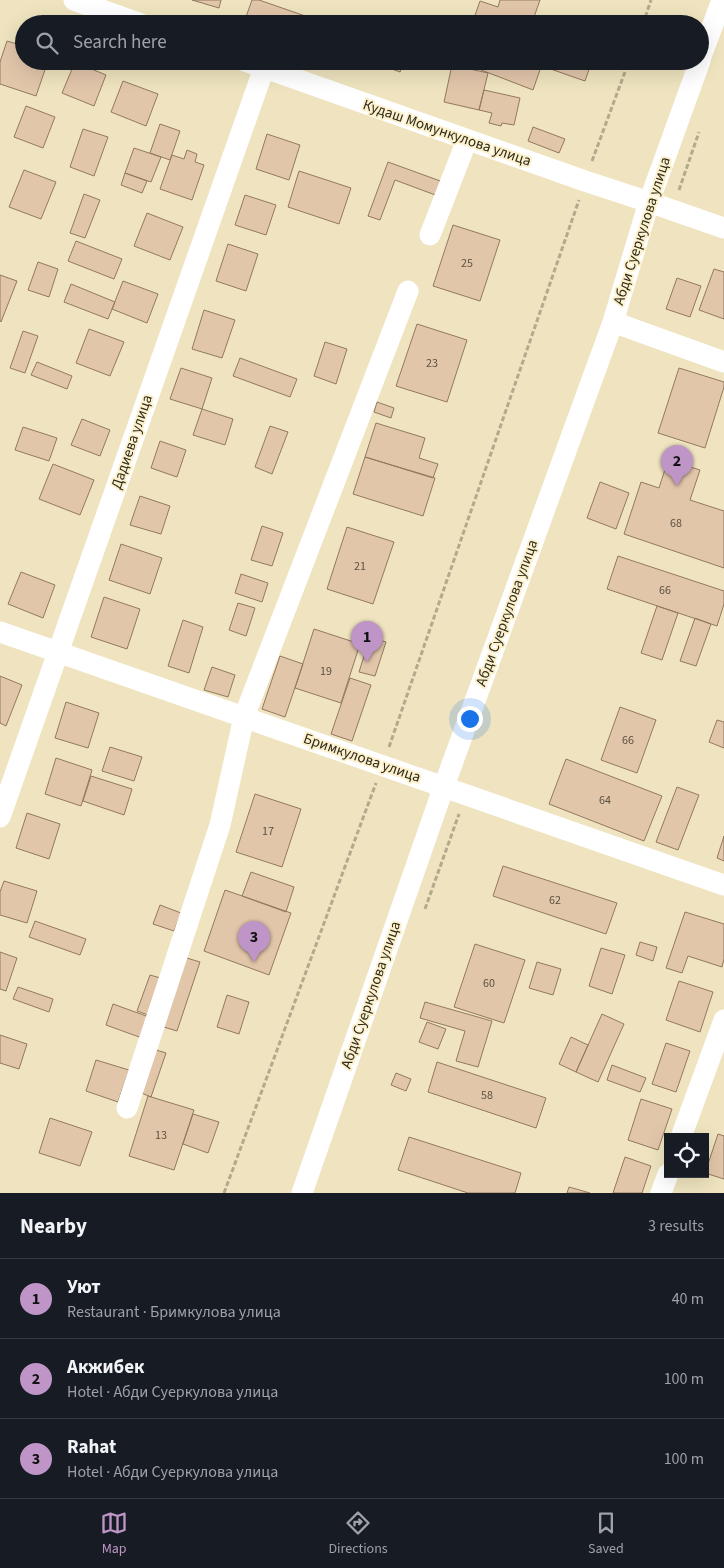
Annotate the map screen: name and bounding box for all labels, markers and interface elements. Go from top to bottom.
search box [15,15,709,70]
icon: search [33,29,61,57]
text: Search here [73,29,167,56]
street label: Кудаш Момункулова улица [360,94,534,172]
street label: Абди Суеркулова улица [608,154,676,308]
house number: 25 [461,255,473,272]
house number: 23 [426,355,438,372]
street label: Дадиева улица [106,392,158,492]
pin: 2 [661,445,693,486]
house number: 68 [670,515,682,532]
street label: Абди Суеркулова улица [471,537,543,689]
house number: 21 [354,558,366,575]
house number: 66 [659,582,671,599]
pin: 1 [351,621,383,662]
house number: 19 [320,663,332,680]
your location [457,706,483,732]
street label: Бримкулова улица [301,728,423,788]
house number: 66 [622,732,634,749]
house number: 64 [599,792,611,809]
house number: 17 [262,823,274,840]
house number: 62 [549,892,561,909]
street label: Абди Суеркулова улица [336,919,406,1071]
pin: 3 [238,921,270,962]
house number: 60 [483,975,495,992]
house number: 58 [481,1087,493,1104]
house number: 13 [155,1127,167,1144]
map controls [664,1133,709,1178]
button: locate [664,1133,709,1178]
text: Nearby [20,1211,87,1241]
text: 3 results [648,1215,704,1237]
text: Уют [67,1274,101,1301]
text: 1 [32,1288,40,1310]
text: 40 m [672,1288,704,1310]
text: Restaurant · Бримкулова улица [67,1301,281,1323]
text: Акжибек [67,1354,144,1381]
text: 2 [32,1368,40,1390]
text: 100 m [664,1368,704,1390]
text: Hotel · Абди Суеркулова улица [67,1381,278,1403]
text: Rahat [67,1434,116,1461]
text: 3 [32,1448,40,1470]
text: 100 m [664,1448,704,1470]
text: Hotel · Абди Суеркулова улица [67,1461,278,1483]
tab: Map [100,1509,128,1559]
tab: Directions [328,1509,388,1559]
tab: Saved [588,1509,624,1559]

